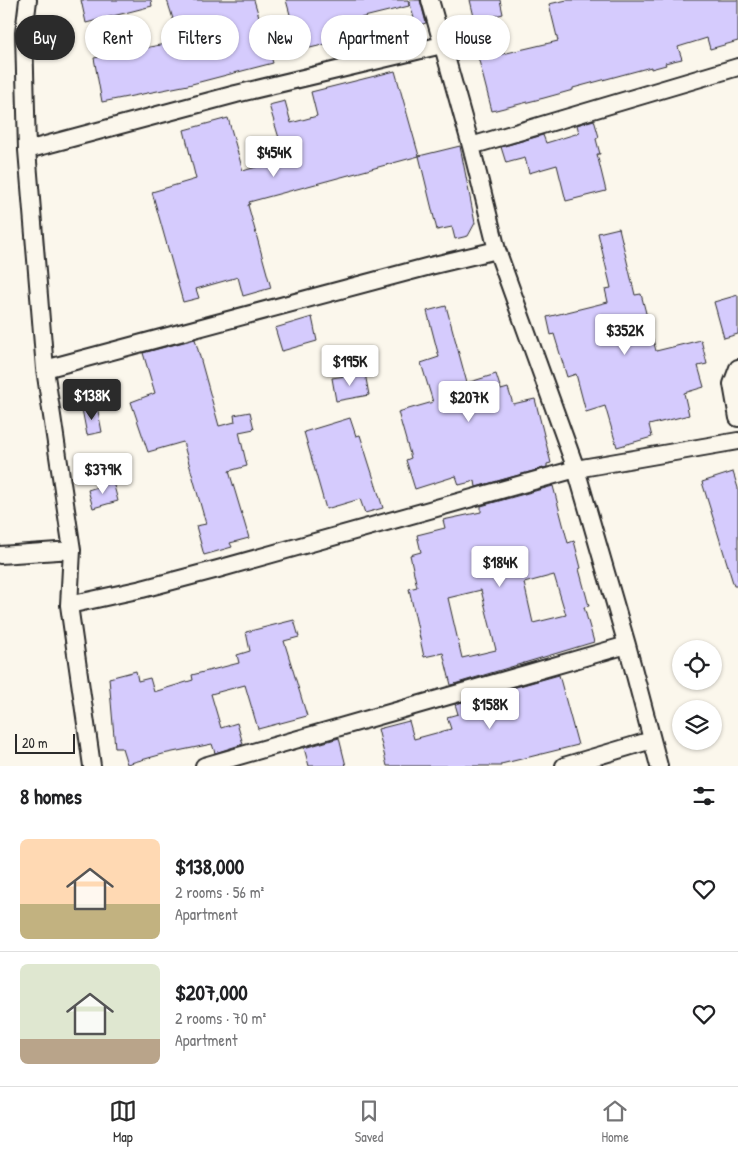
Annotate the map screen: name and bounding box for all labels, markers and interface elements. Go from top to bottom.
chip: Buy [15,15,75,60]
chip: Rent [85,15,151,60]
chip: Filters [161,15,239,60]
chip: New [249,15,311,60]
chip: Apartment [321,15,427,60]
chip: House [437,15,510,60]
pin: $454K [239,136,309,178]
text: $454K [256,141,292,163]
pin: $352K [590,314,660,356]
text: $352K [606,319,644,341]
pin: $195K [315,344,385,387]
text: $195K [333,350,367,372]
pin: $138K [57,378,127,421]
pin: $207K [434,380,504,423]
text: $138K [74,384,110,406]
text: $207K [449,386,489,408]
pin: $379K [68,452,138,495]
text: $379K [84,458,122,480]
pin: $184K [465,546,535,588]
text: $184K [482,551,518,573]
map controls [672,640,722,750]
button: locate [672,640,722,690]
pin: $158K [455,688,525,730]
text: $158K [472,693,508,715]
button: layers [672,700,722,750]
scale bar [15,731,75,754]
text: 20 m [22,733,48,752]
text: 8 homes [20,782,82,811]
icon: filters [690,782,718,810]
text: $138,000 [175,852,244,881]
icon: home [60,859,120,919]
icon: heart [690,875,718,903]
text: 2 rooms · 56 m² [175,881,264,903]
text: Apartment [175,903,238,925]
text: $207,000 [175,978,248,1007]
icon: home [60,984,120,1044]
icon: heart [690,1000,718,1028]
text: 2 rooms · 70 m² [175,1007,266,1029]
text: Apartment [175,1029,238,1051]
tab: Map [109,1097,137,1146]
tab: Saved [355,1097,383,1146]
tab: Home [601,1097,629,1146]

